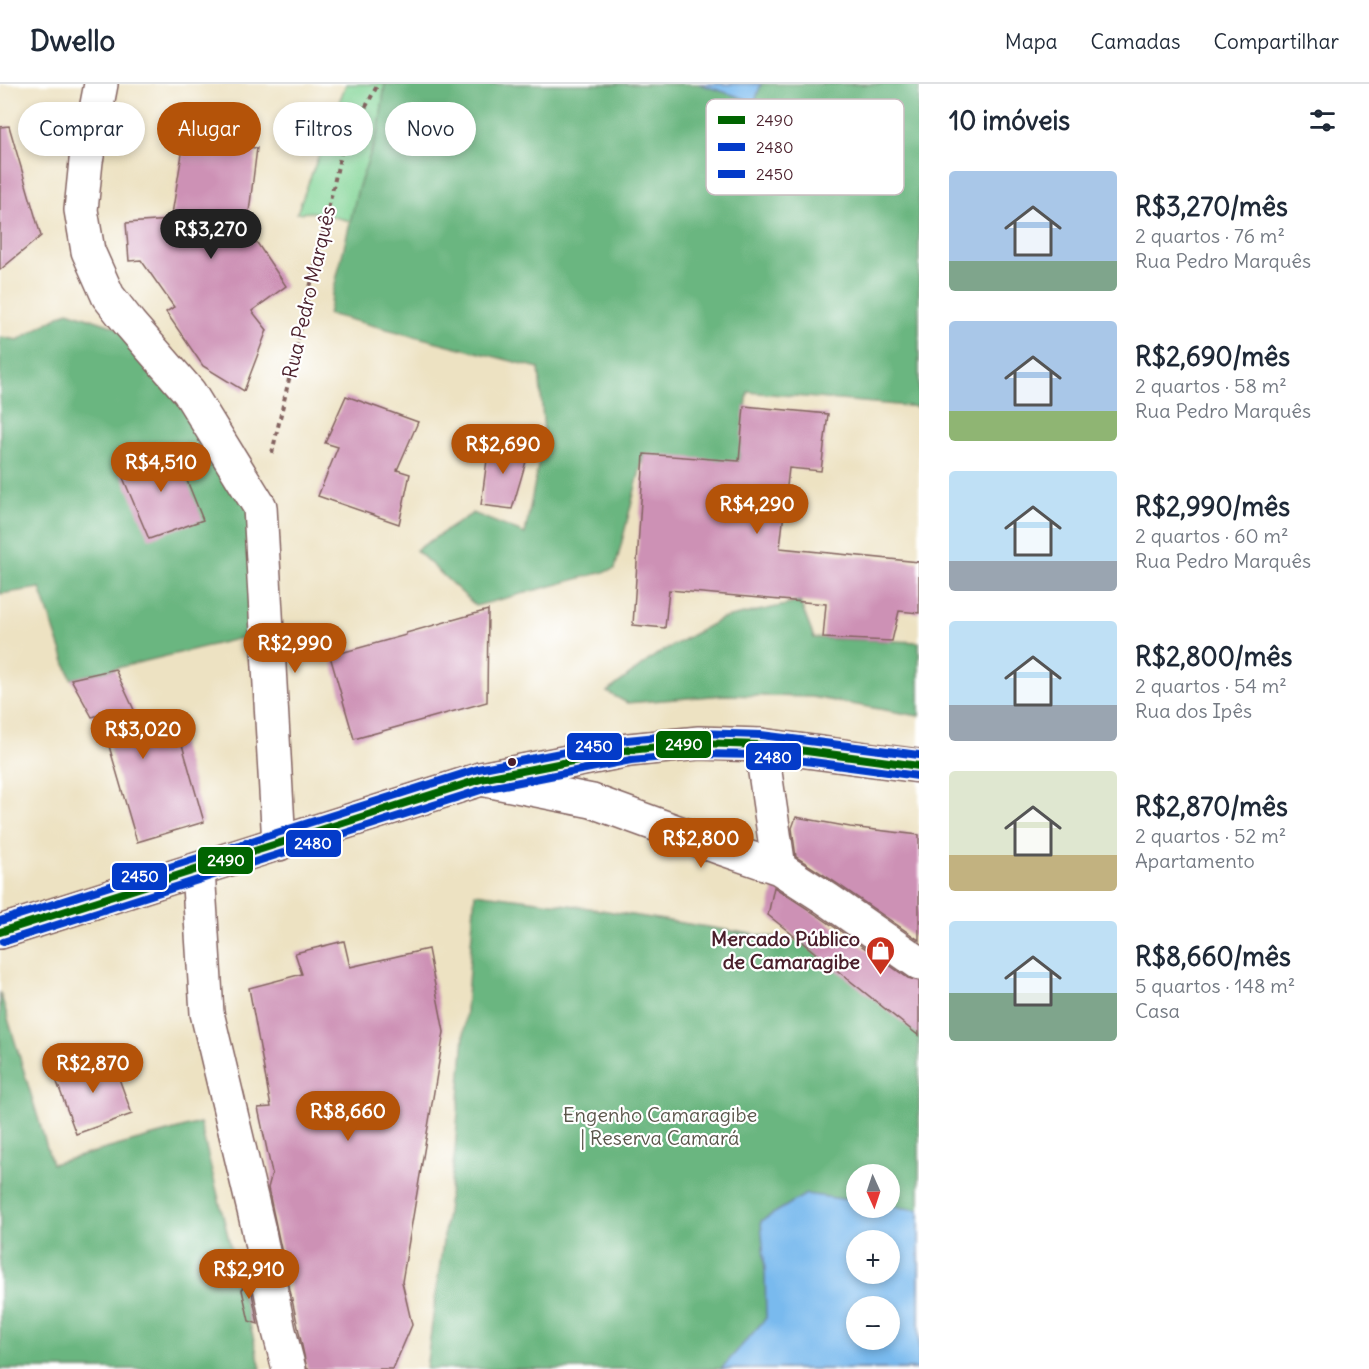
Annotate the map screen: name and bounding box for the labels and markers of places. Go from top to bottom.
pin: R$3,270 [156,209,266,260]
pin: R$2,690 [448,424,558,475]
pin: R$4,510 [106,442,216,493]
pin: R$4,290 [702,484,812,535]
pin: R$2,990 [240,623,350,674]
pin: R$3,020 [88,709,198,760]
unlabelled marker [506,756,518,768]
pin: R$2,800 [646,818,756,869]
place label: Mercado Público de Camaragibe [711,926,860,974]
shop icon: Mercado Público de Camaragibe [865,934,897,976]
pin: R$2,870 [38,1043,148,1094]
pin: R$8,660 [293,1091,403,1142]
pin: R$2,910 [194,1249,304,1300]

